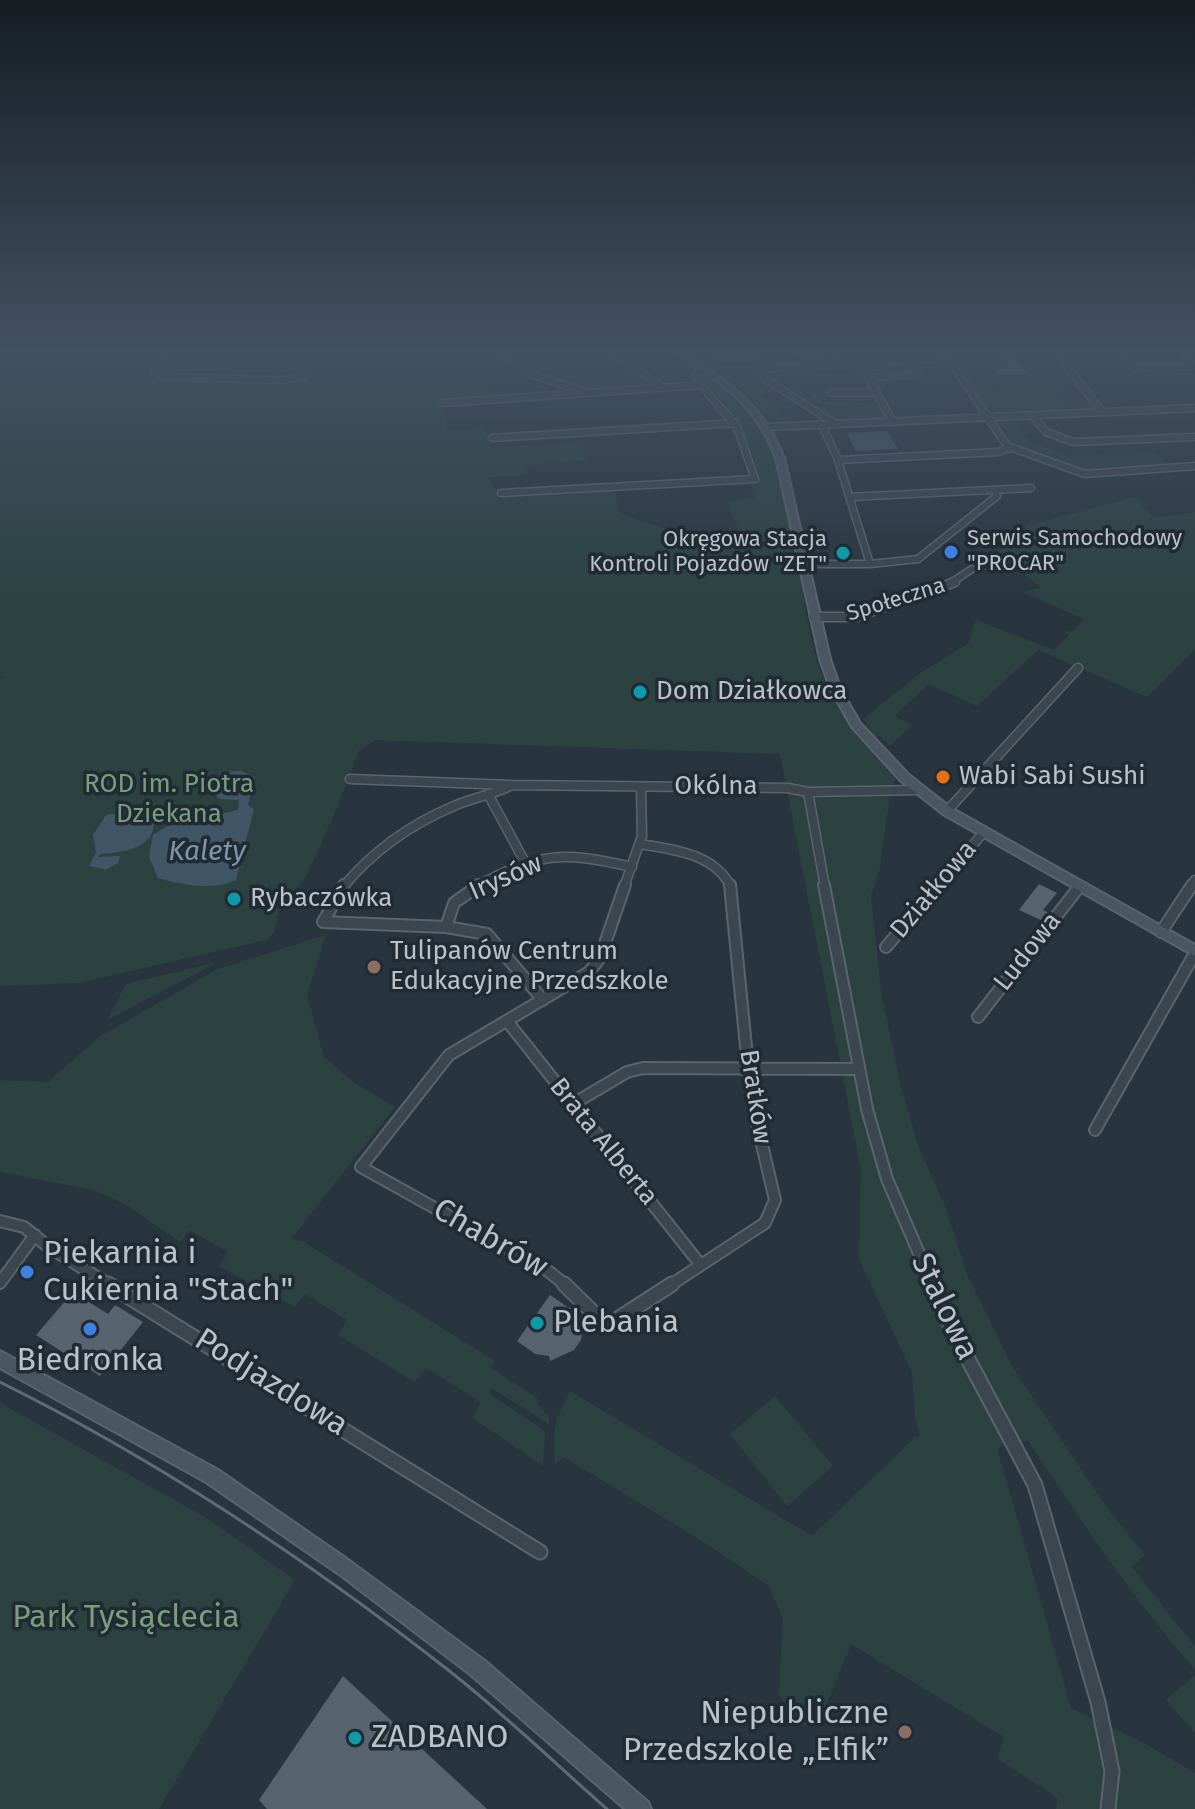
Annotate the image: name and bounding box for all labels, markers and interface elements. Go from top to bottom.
place label: Serwis Samochodowy "PROCAR" [967,526,1182,578]
place label: Okręgowa Stacja Kontroli Pojazdów "ZET" [589,527,827,578]
marker: Serwis Samochodowy "PROCAR" [942,543,960,561]
marker: Okręgowa Stacja Kontroli Pojazdów "ZET" [834,544,852,562]
street label: Społeczna [844,573,948,627]
place label: Dom Działkowca [656,676,847,708]
marker: Dom Działkowca [631,683,649,701]
place label: Wabi Sabi Sushi [959,761,1145,793]
marker: Wabi Sabi Sushi [934,768,952,786]
park label: ROD im. Piotra Dziekana [84,769,254,830]
street label: Okólna [674,771,758,803]
water label: Kalety [168,835,246,869]
street label: Działkowa [884,835,984,945]
street label: Irysów [465,848,547,908]
place label: Rybaczówka [250,883,392,915]
marker: Rybaczówka [225,890,243,908]
street label: Ludowa [988,907,1068,997]
place label: Tulipanów Centrum Edukacyjne Przedszkole [390,936,669,998]
marker: Tulipanów Centrum Edukacyjne Przedszkole [365,958,383,976]
street label: Bratków [732,1047,778,1147]
street label: Brata Alberta [542,1072,664,1212]
street label: Chabrów [426,1191,554,1287]
place label: Piekarnia i Cukiernia "Stach" [43,1235,293,1310]
street label: Stalowa [902,1247,986,1367]
marker: Piekarnia i Cukiernia "Stach" [18,1263,36,1281]
place label: Plebania [553,1304,679,1342]
marker: Plebania [528,1314,546,1332]
marker: Biedronka [81,1320,99,1338]
street label: Podjazdowa [187,1321,355,1445]
place label: Biedronka [16,1342,164,1380]
park label: Park Tysiąclecia [12,1599,240,1637]
place label: Niepubliczne Przedszkole „Elfik” [623,1695,889,1770]
place label: ZADBANO [371,1719,508,1757]
marker: Niepubliczne Przedszkole „Elfik” [896,1723,914,1741]
marker: ZADBANO [346,1729,364,1747]

